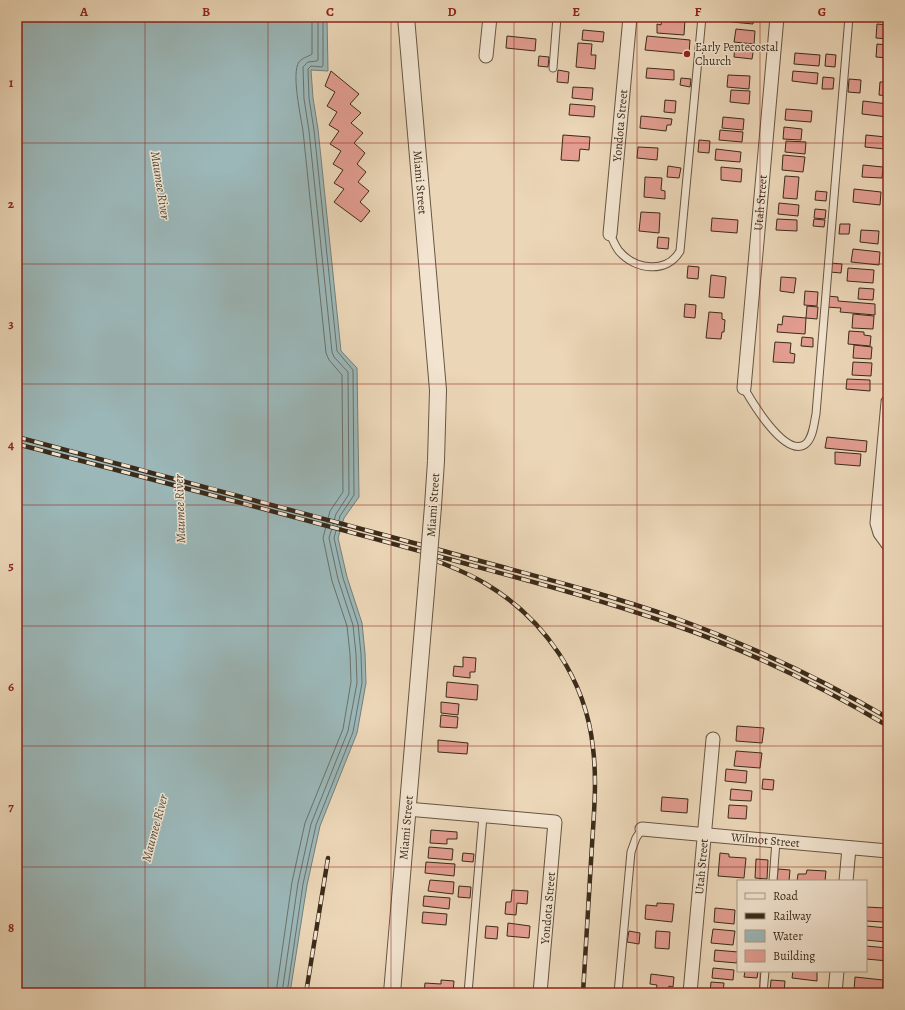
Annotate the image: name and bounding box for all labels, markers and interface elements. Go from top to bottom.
text: A [79,3,89,20]
text: B [202,3,210,20]
text: C [326,3,334,20]
text: D [447,3,457,20]
text: E [572,3,580,20]
text: F [695,3,702,20]
text: G [818,3,826,20]
place label: Early Pentecostal Church [695,39,778,69]
marker: Early Pentecostal Church [682,49,692,59]
text: 1 [9,74,14,91]
street label: Yondota Street [609,89,631,163]
water label: Maumee River [147,150,174,221]
street label: Miami Street [409,150,431,215]
street label: Utah Street [750,174,771,231]
text: 2 [8,195,15,212]
text: 3 [8,315,14,332]
text: 4 [8,436,14,453]
street label: Miami Street [423,472,443,538]
water label: Maumee River [170,474,189,544]
text: 5 [8,557,14,574]
text: 6 [8,678,14,695]
water label: Maumee River [137,792,172,864]
street label: Miami Street [395,795,417,860]
text: 7 [8,798,14,815]
street label: Wilmot Street [729,829,801,851]
street label: Utah Street [691,838,712,895]
street label: Yondota Street [537,871,559,946]
legend [737,880,867,972]
text: Road [773,888,799,904]
text: Railway [773,908,812,924]
text: 8 [8,919,14,936]
text: Water [772,928,803,944]
text: Building [773,948,815,964]

